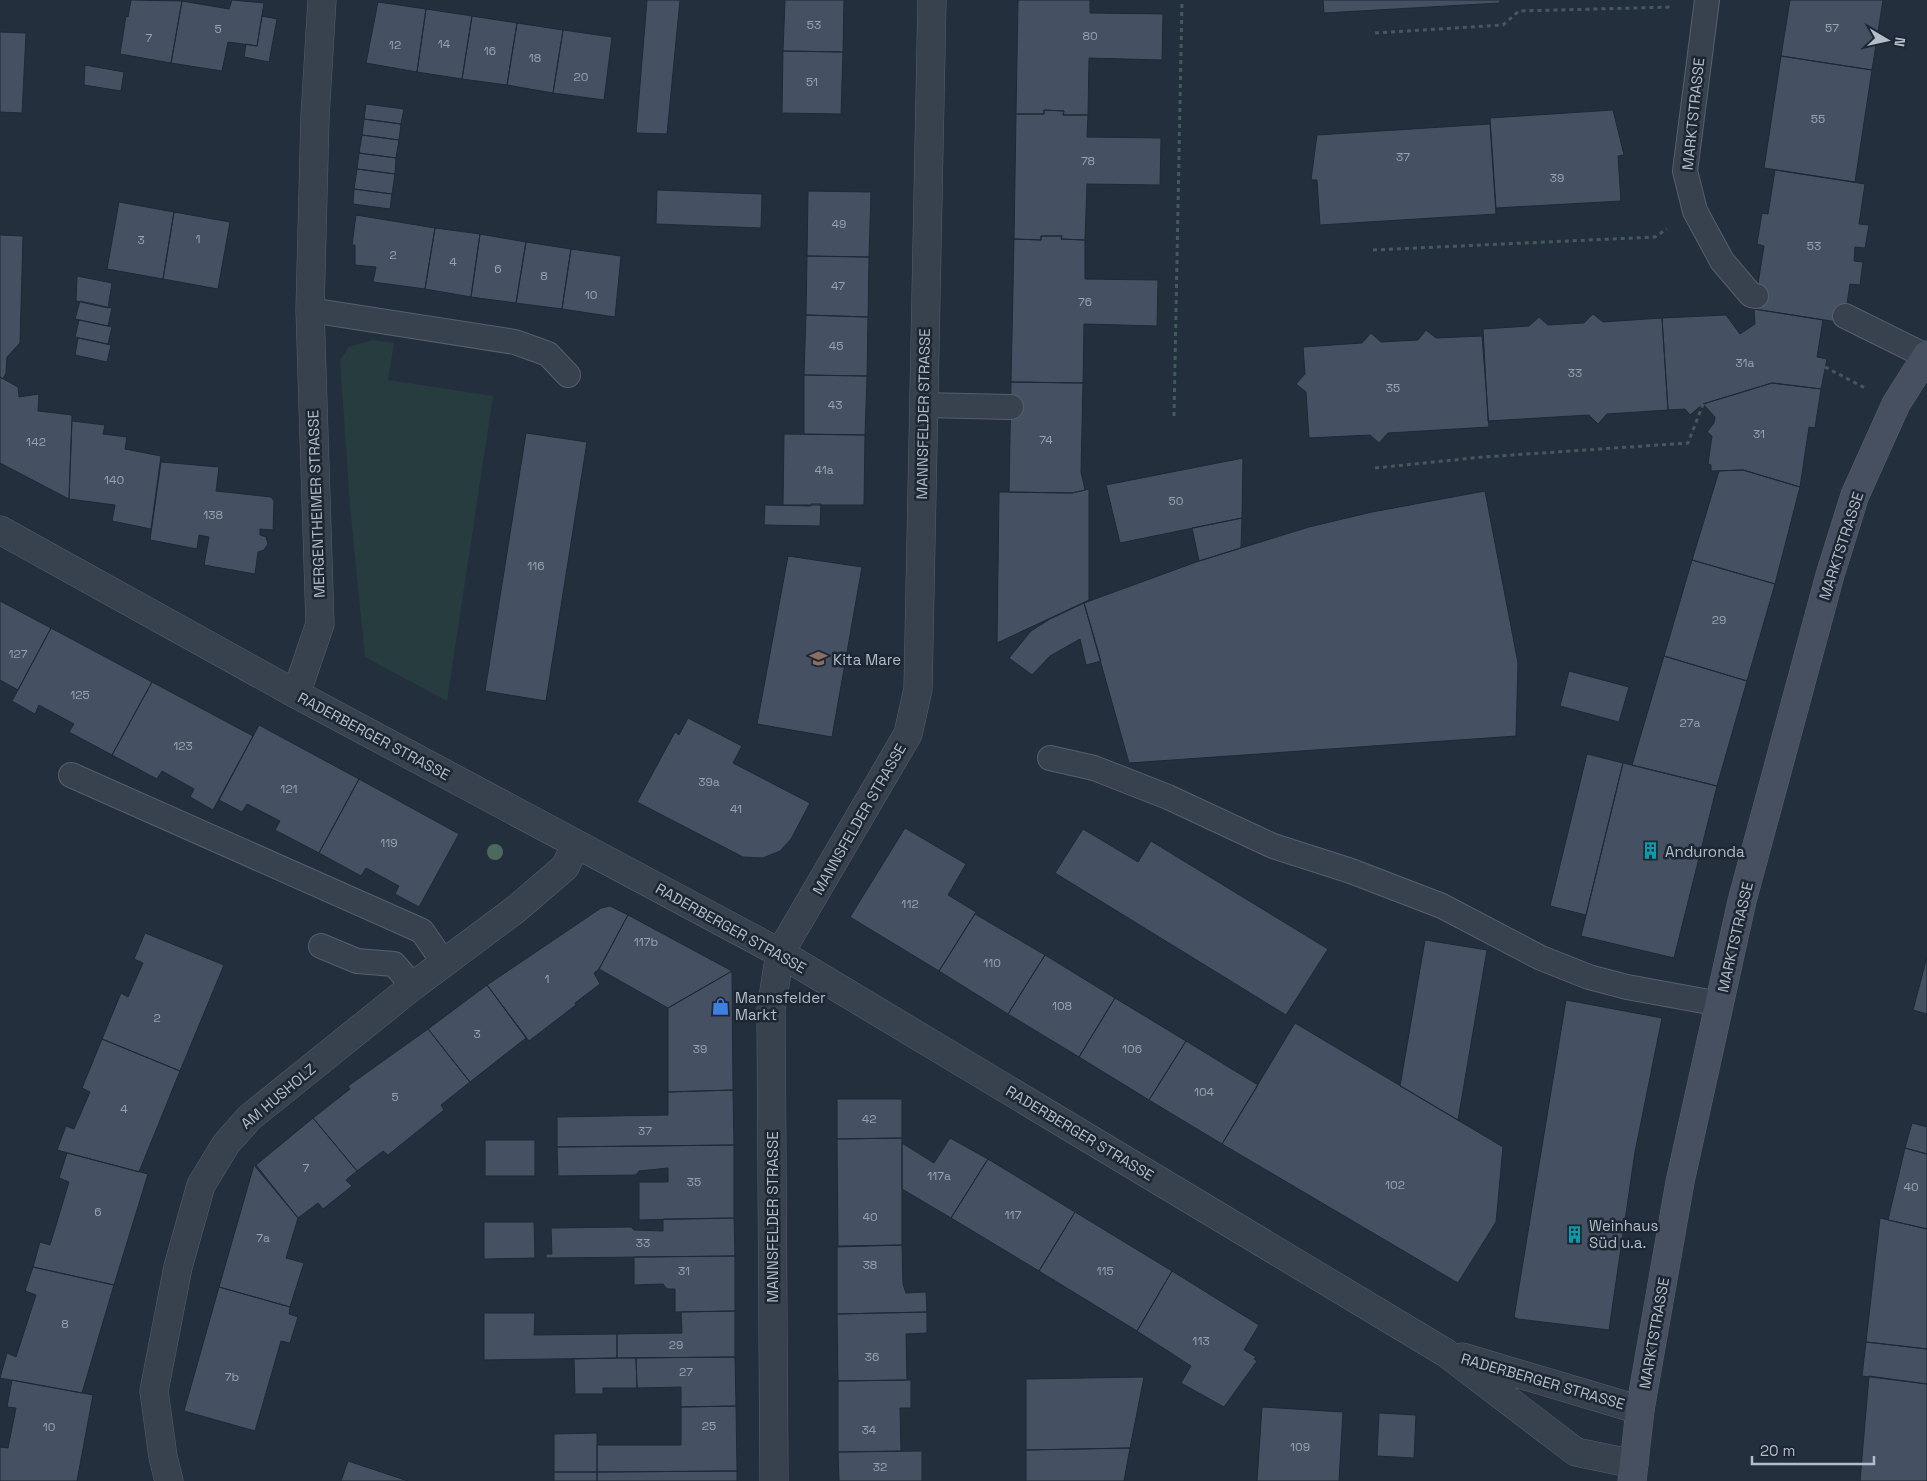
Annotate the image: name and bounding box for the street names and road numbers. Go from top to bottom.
street label: MARKTSTRASSE [1678,57,1708,171]
street label: MANNSFELDER STRASSE [912,328,934,500]
street label: MERGENTHEIMER STRASSE [303,410,329,598]
street label: MARKTSTRASSE [1815,489,1867,603]
street label: RADERBERGER STRASSE [295,688,453,784]
street label: MANNSFELDER STRASSE [808,740,910,898]
street label: RADERBERGER STRASSE [652,879,810,977]
street label: MARKTSTRASSE [1713,880,1757,994]
street label: AM HUSHOLZ [237,1059,319,1133]
street label: RADERBERGER STRASSE [1002,1081,1158,1185]
street label: MANNSFELDER STRASSE [763,1131,782,1303]
street label: MARKTSTRASSE [1635,1276,1673,1390]
street label: RADERBERGER STRASSE [1459,1349,1627,1413]

